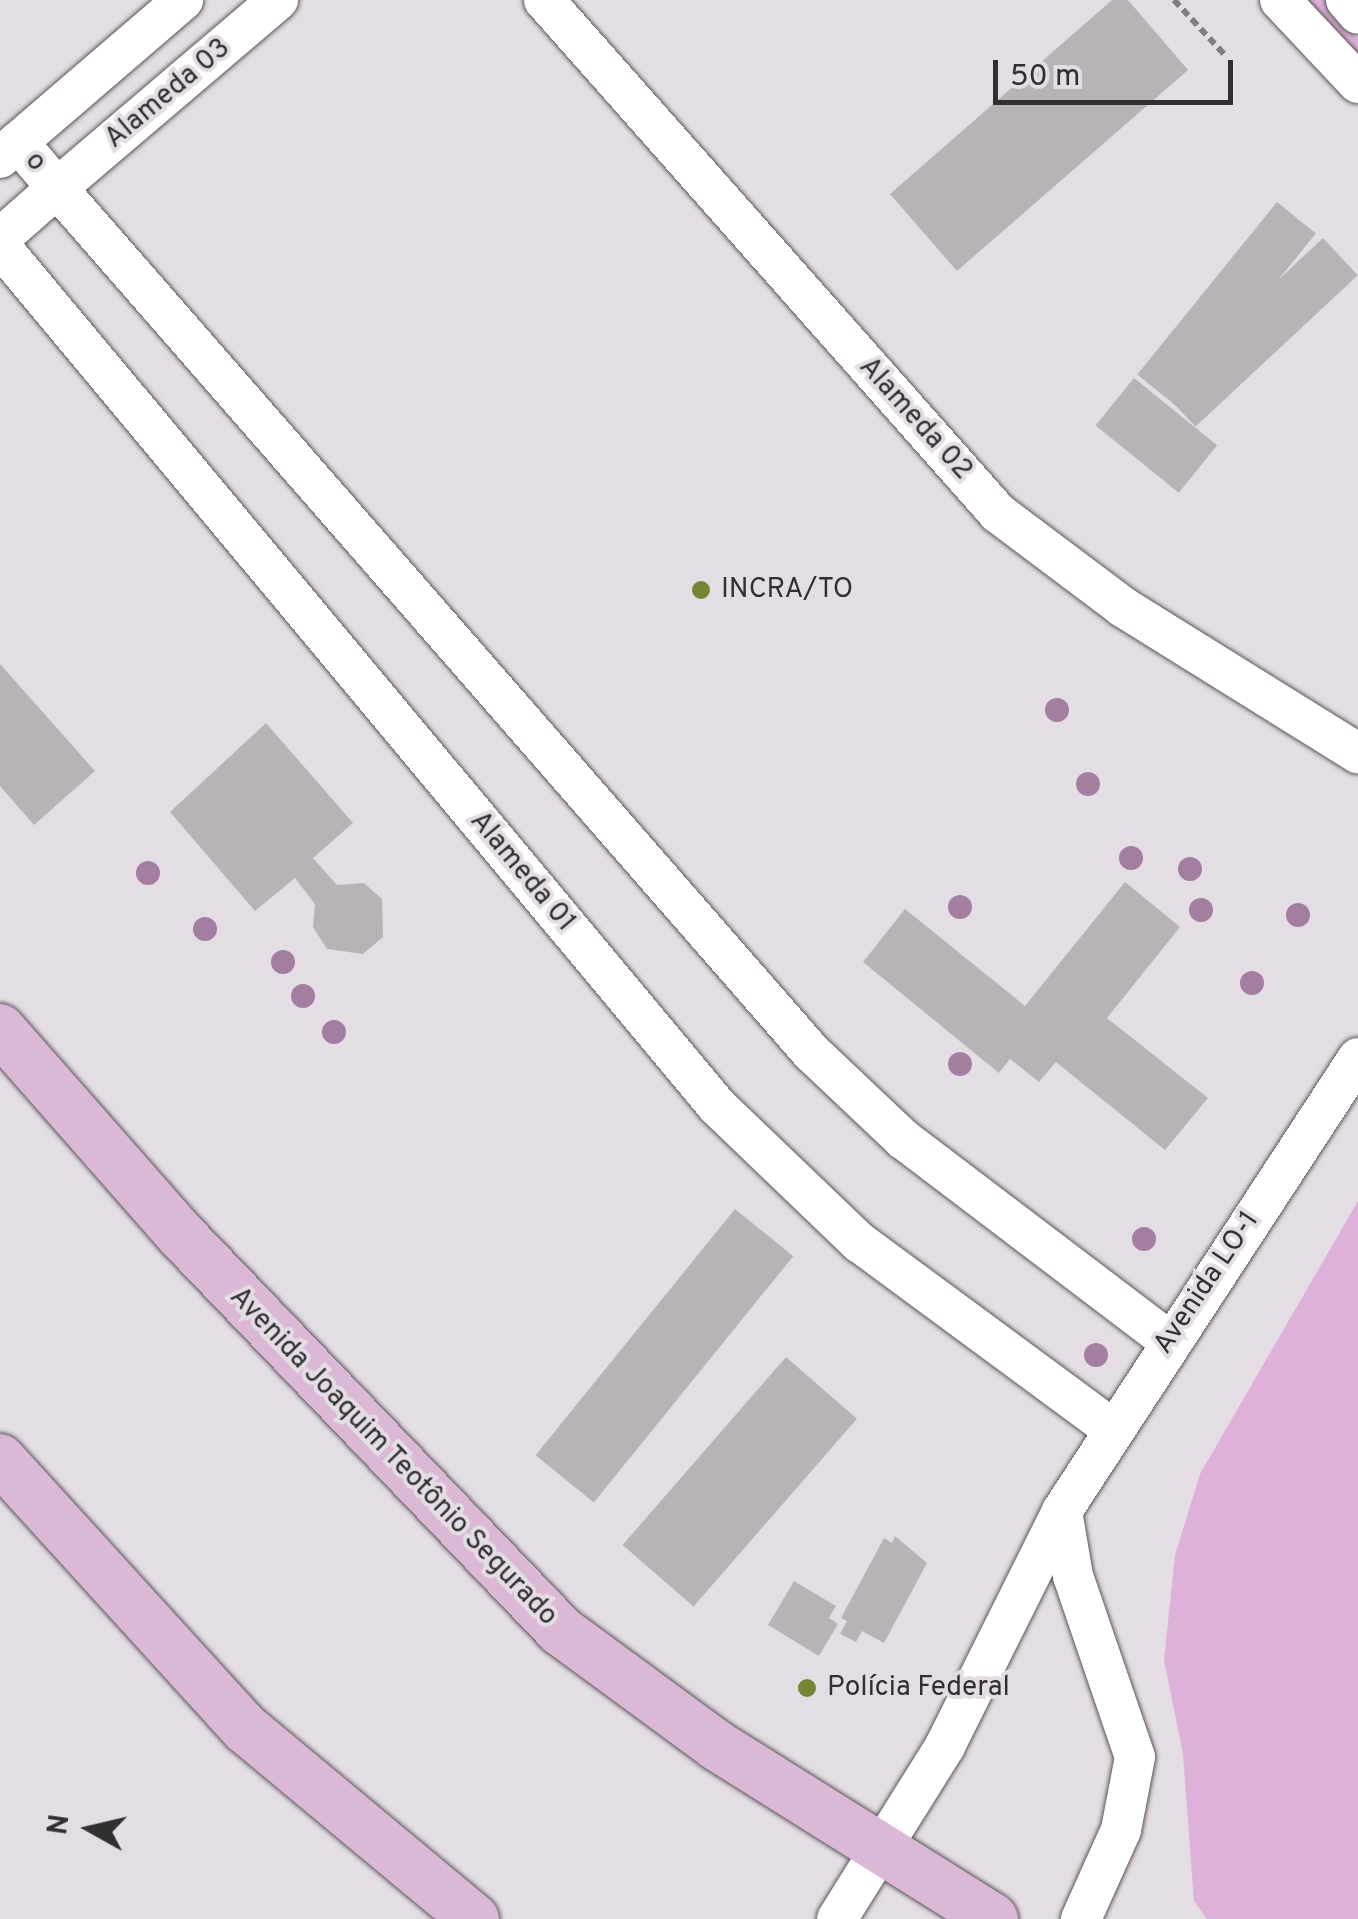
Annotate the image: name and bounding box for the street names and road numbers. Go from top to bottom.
street label: Alameda 03 [99,32,237,156]
street label: o [17,145,53,179]
street label: Alameda 02 [851,351,979,487]
street label: Alameda 01 [462,805,582,939]
street label: Avenida LO-1 [1147,1205,1267,1361]
street label: Avenida Joaquim Teotônio Segurado [222,1280,564,1634]

